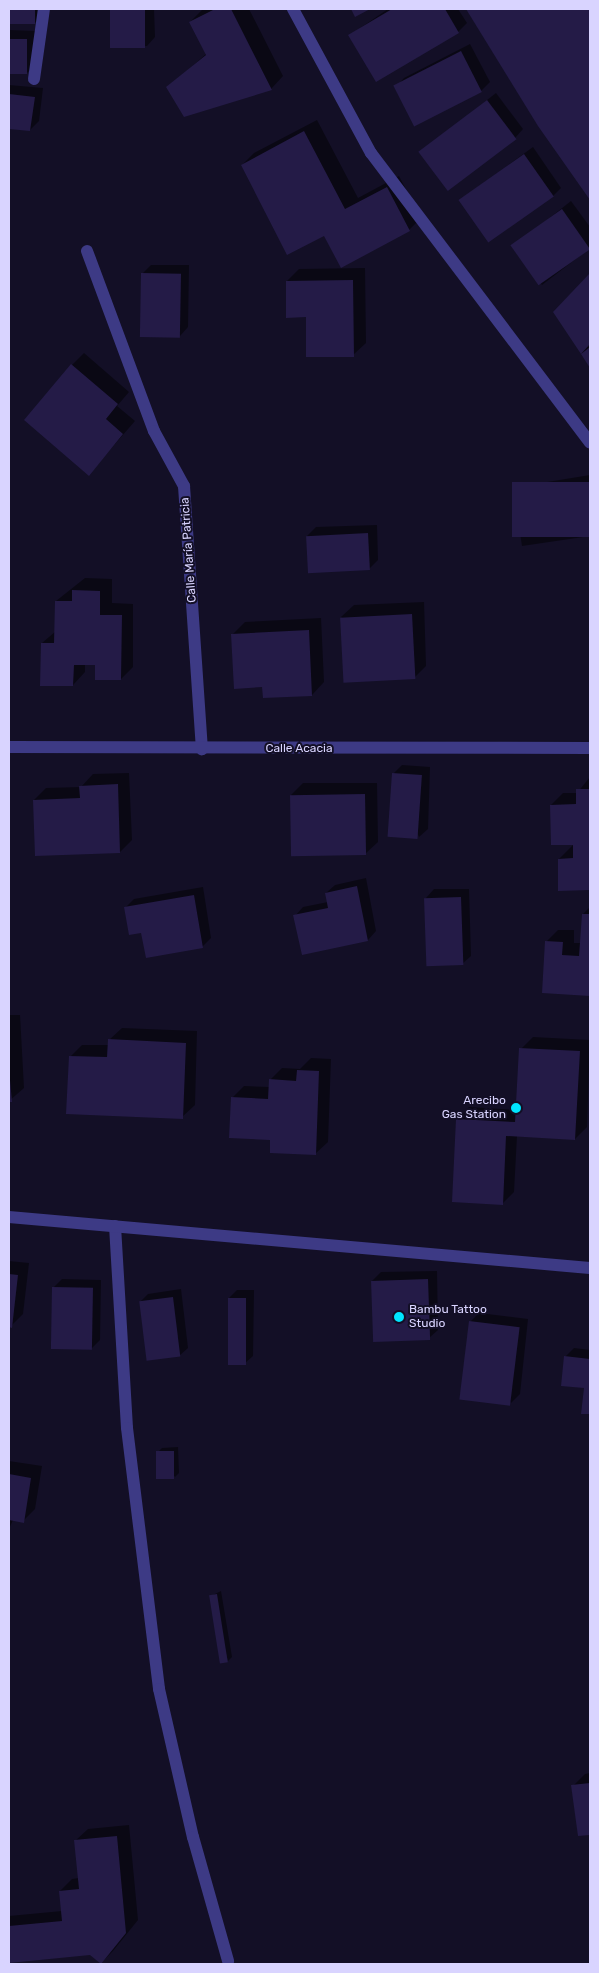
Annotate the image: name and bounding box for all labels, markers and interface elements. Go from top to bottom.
street label: Calle María Patricia [178,497,200,603]
street label: Calle Acacia [265,742,333,756]
place label: Arecibo Gas Station [442,1094,506,1122]
marker: Arecibo Gas Station [510,1102,522,1114]
place label: Bambu Tattoo Studio [409,1303,487,1331]
marker: Bambu Tattoo Studio [393,1311,405,1323]

